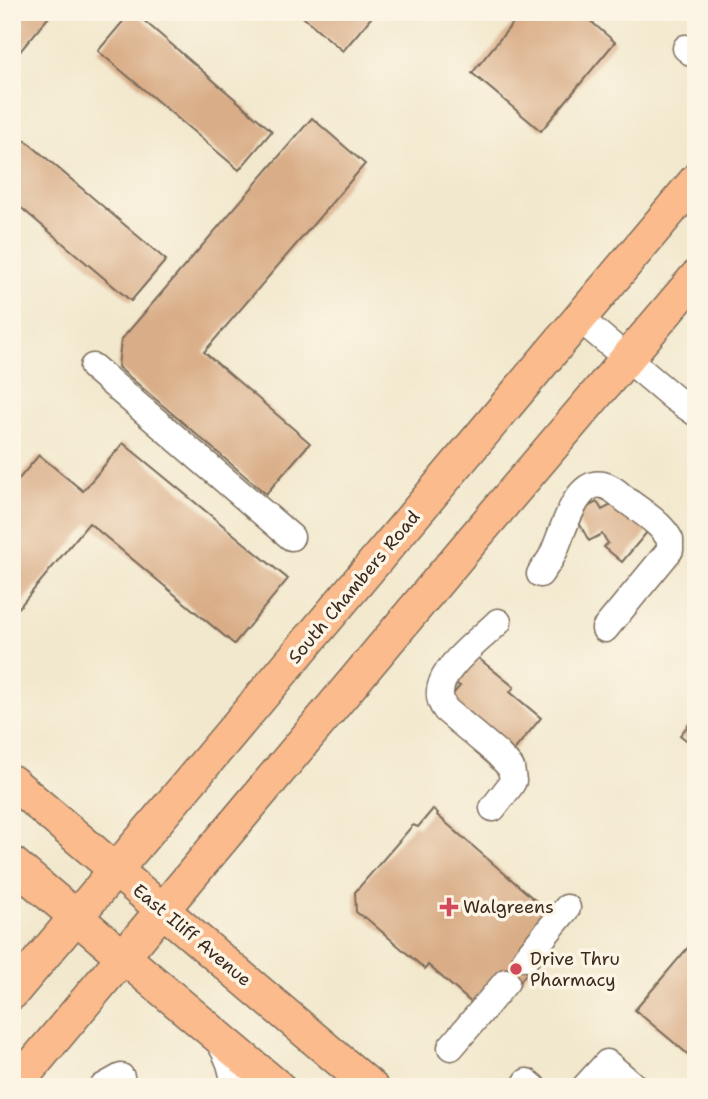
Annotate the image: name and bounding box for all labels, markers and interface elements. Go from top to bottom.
street label: South Chambers Road [283,505,425,669]
street label: East Iliff Avenue [128,878,256,992]
place label: Walgreens [463,895,554,919]
marker: Walgreens [441,899,457,915]
place label: Drive Thru Pharmacy [530,947,620,992]
marker: Drive Thru Pharmacy [508,961,524,977]

